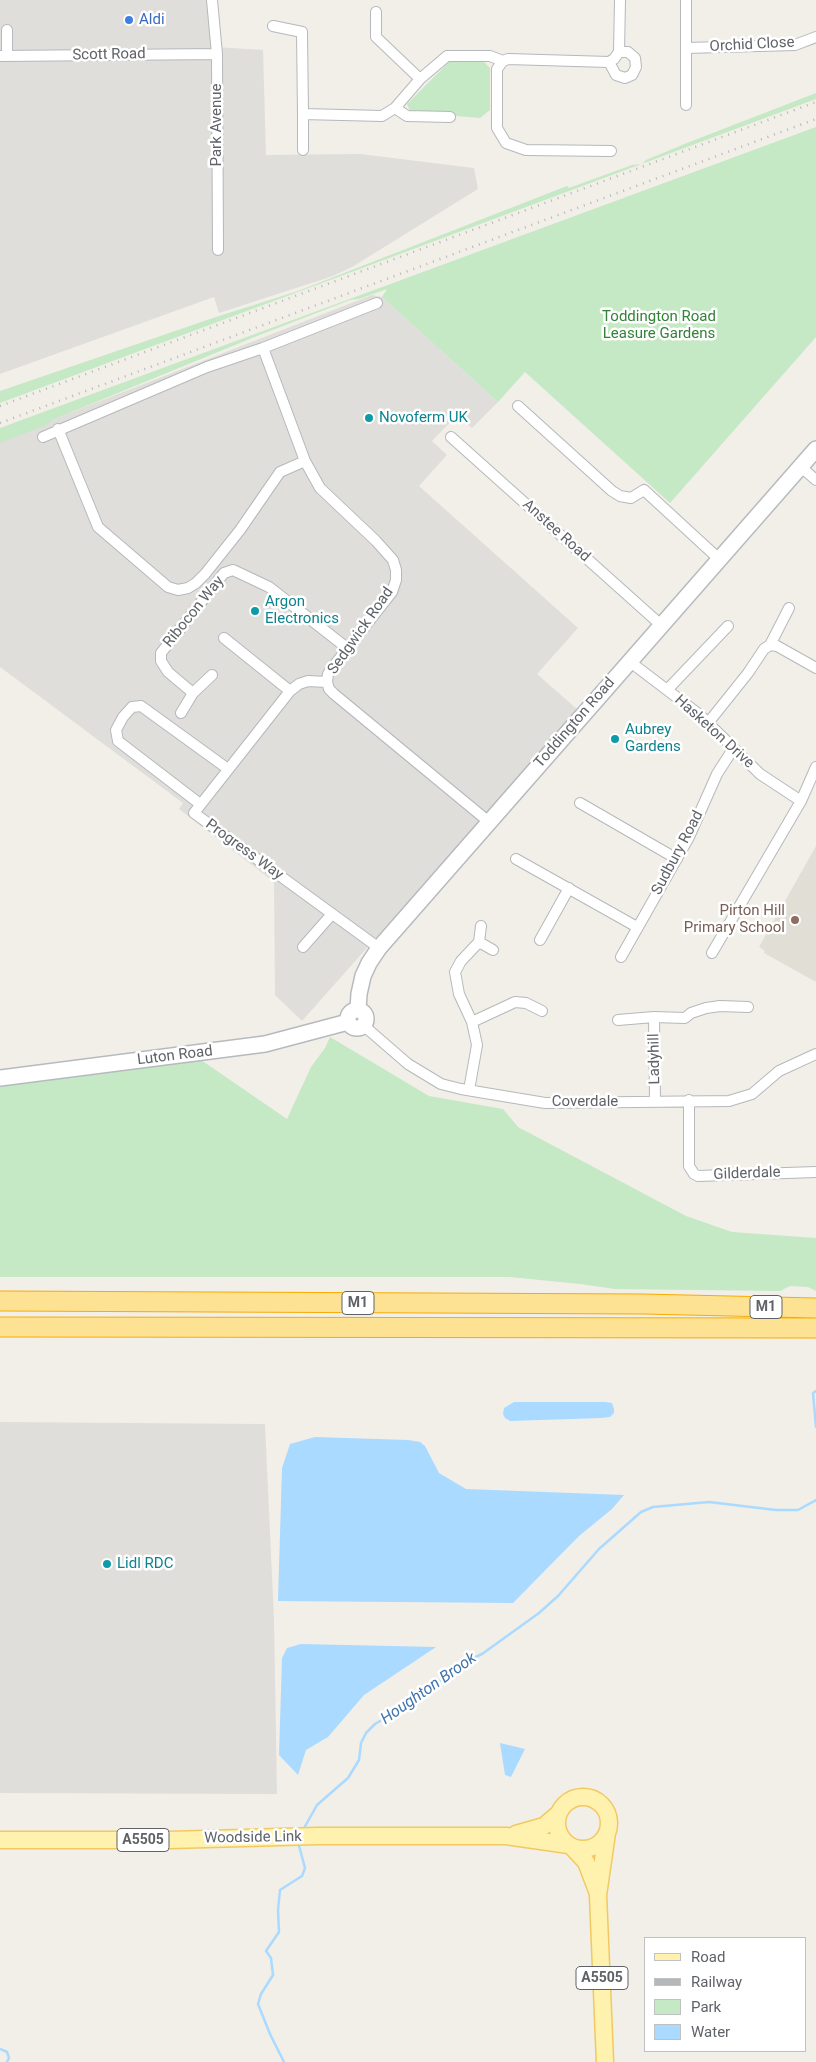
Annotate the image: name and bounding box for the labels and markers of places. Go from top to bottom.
place label: Aldi [139,11,165,29]
marker: Aldi [123,14,135,26]
place label: Novoferm UK [379,409,468,427]
marker: Novoferm UK [363,412,375,424]
place label: Argon Electronics [265,593,339,628]
marker: Argon Electronics [249,605,261,617]
place label: Aubrey Gardens [625,721,681,756]
marker: Aubrey Gardens [609,733,621,745]
place label: Pirton Hill Primary School [684,902,785,937]
marker: Pirton Hill Primary School [789,914,801,926]
place label: Lidl RDC [117,1555,173,1573]
marker: Lidl RDC [101,1558,113,1570]

